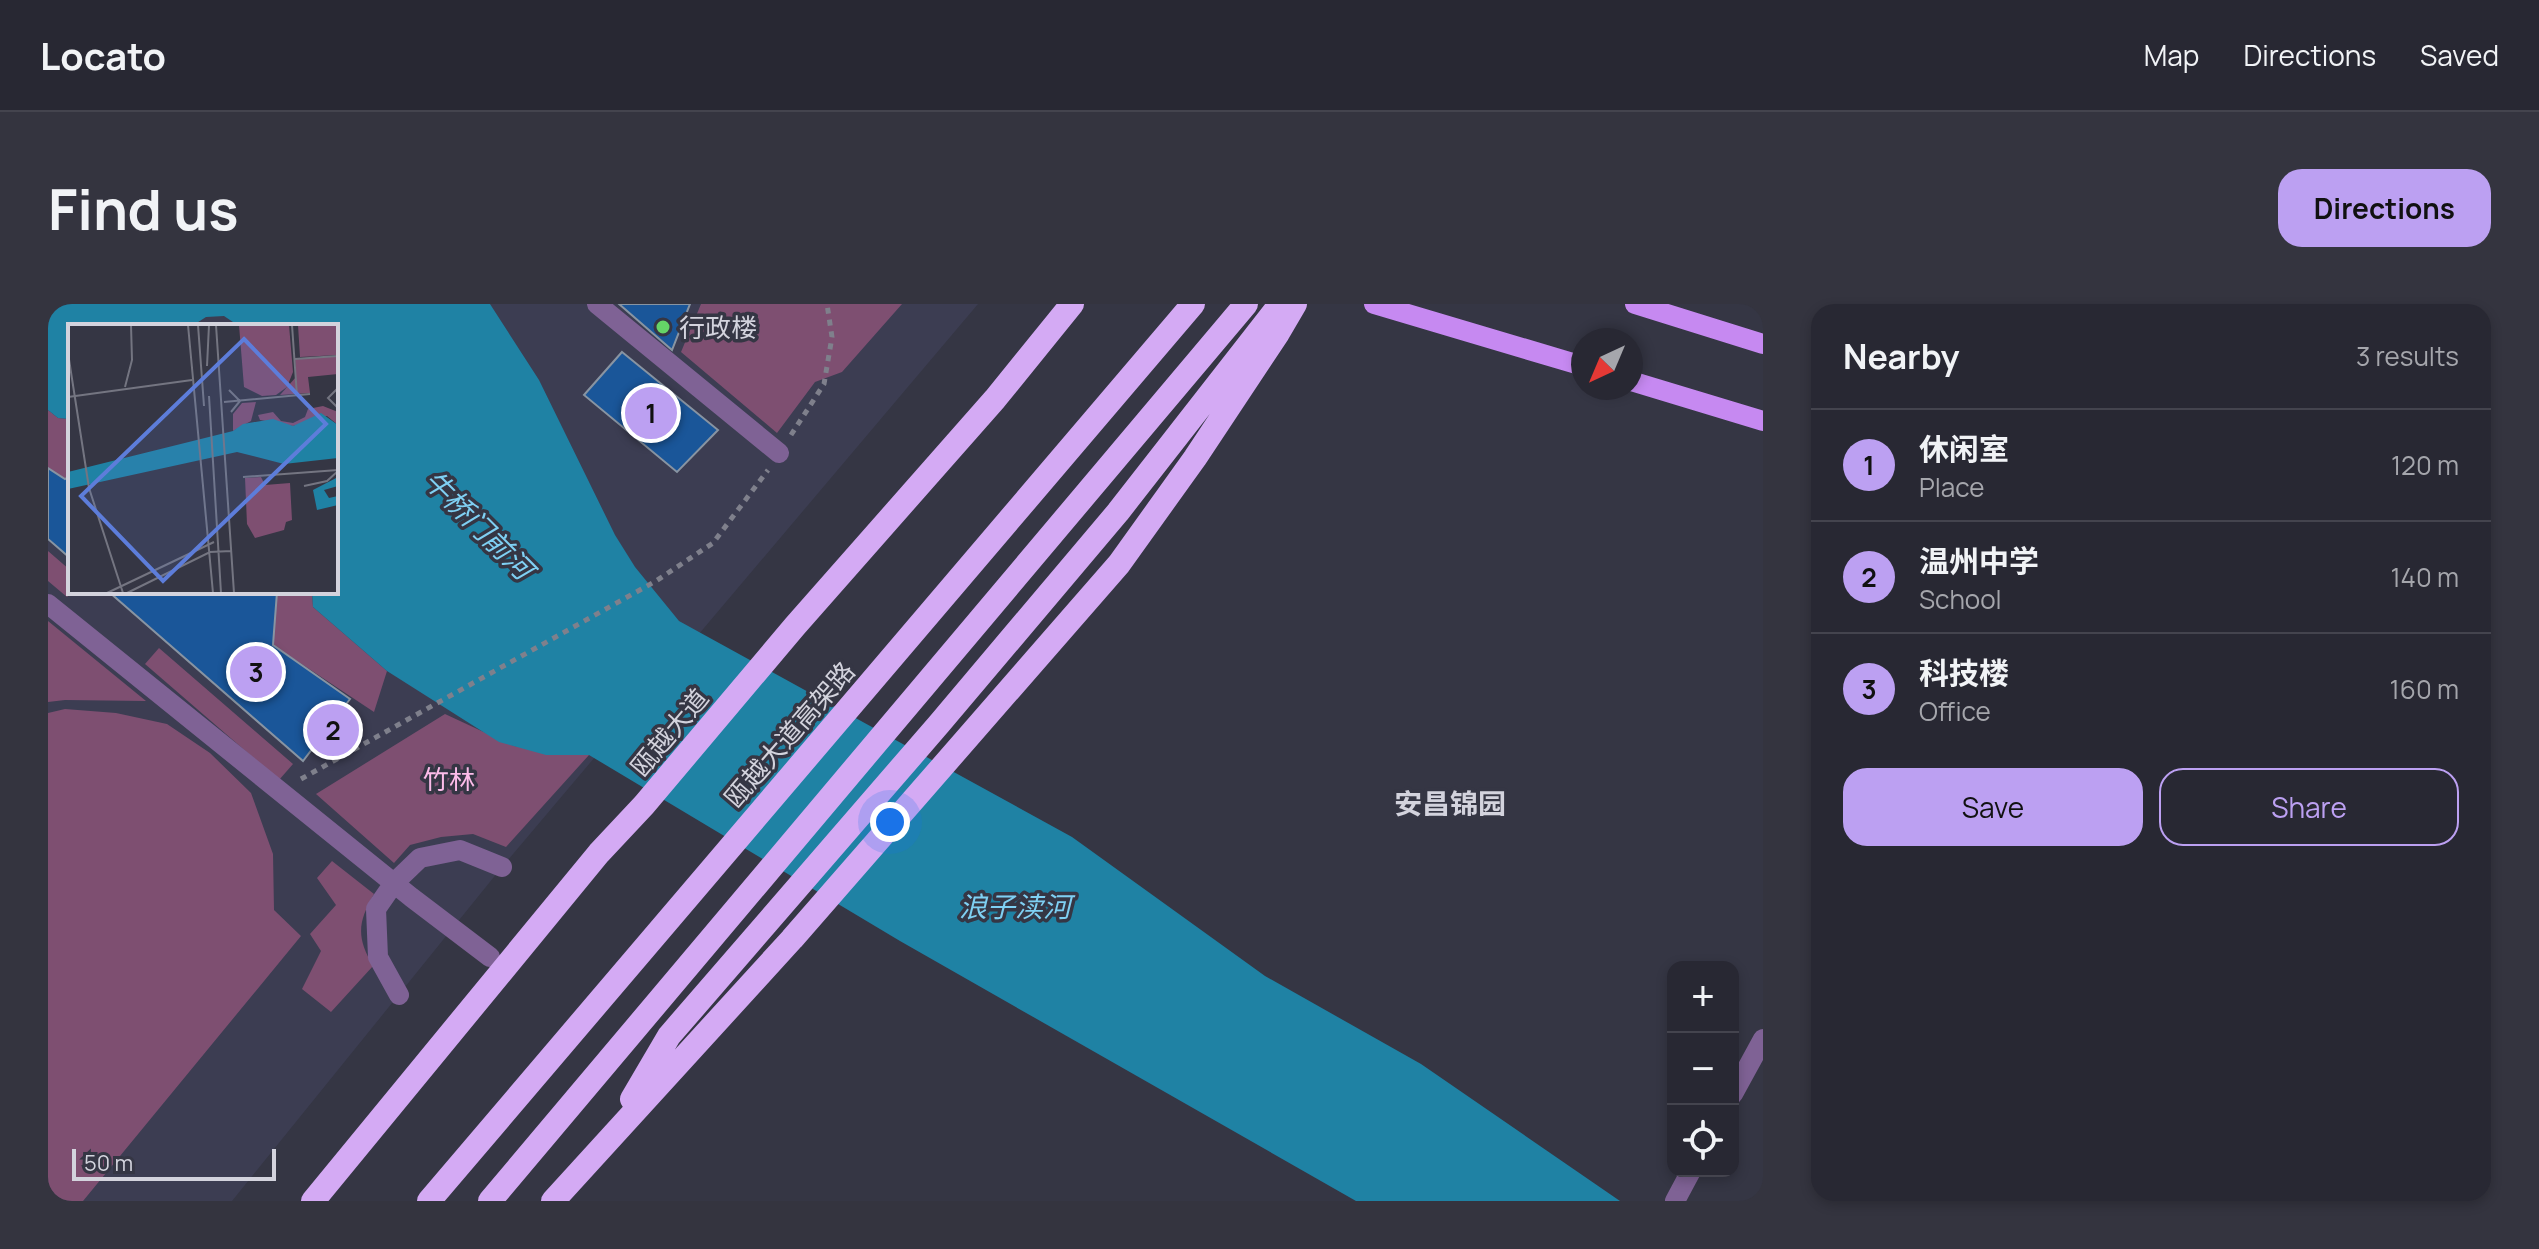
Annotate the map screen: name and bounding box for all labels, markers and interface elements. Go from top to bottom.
text: Locato [40,29,166,81]
text: Map [2144,36,2199,74]
text: Directions [2243,36,2376,74]
text: Saved [2420,36,2499,74]
button: Directions [2278,169,2491,247]
text: Find us [48,170,239,247]
place label: 行政楼 [679,309,757,345]
marker: 行政楼 [654,318,672,336]
inset map [68,324,338,594]
north arrow [1571,328,1643,400]
text: Nearby [1843,333,1959,379]
text: 3 results [2356,338,2459,374]
pin: 1 [625,383,677,443]
text: 休闲室 [1919,428,2009,469]
text: 1 [1863,447,1875,483]
text: 120 m [2391,447,2459,483]
water label: 牛桥门前河 [416,461,545,590]
text: Place [1919,469,1984,505]
text: 温州中学 [1919,540,2039,581]
text: 2 [1861,559,1877,595]
text: 140 m [2390,559,2459,595]
text: School [1919,581,2002,617]
pin: 3 [230,642,282,702]
text: 科技楼 [1919,652,2009,693]
street label: 瓯越大道高架路 [716,654,862,814]
text: 3 [1861,671,1877,707]
text: 160 m [2390,671,2459,707]
street label: 瓯越大道 [622,681,716,783]
text: Office [1919,693,1991,729]
pin: 2 [307,700,359,760]
park label: 竹林 [423,761,475,797]
button: Save [1843,768,2143,846]
button: Share [2159,768,2459,846]
district label: 安昌锦园 [1394,784,1506,822]
your location [870,802,910,842]
water label: 浪子渎河 [959,887,1076,925]
map controls [1667,961,1739,1177]
button: + [1667,961,1739,1033]
button: − [1667,1033,1739,1105]
button: locate [1667,1105,1739,1177]
scale bar [72,1145,276,1181]
text: 50 m [84,1148,133,1178]

